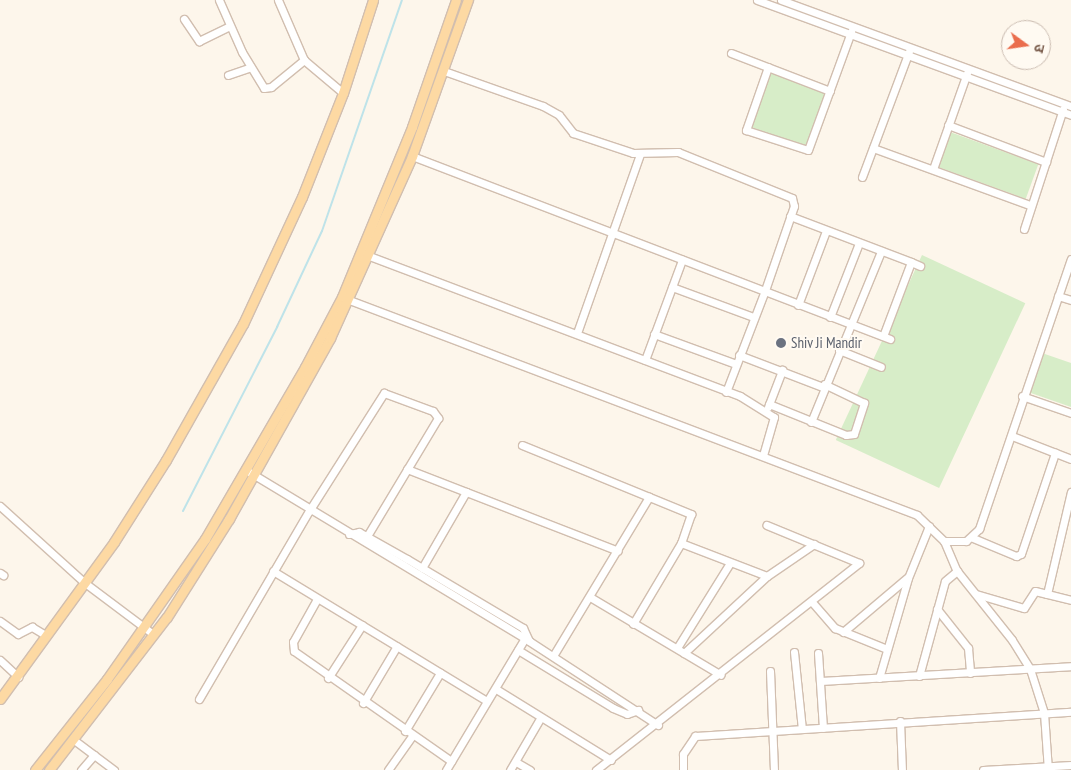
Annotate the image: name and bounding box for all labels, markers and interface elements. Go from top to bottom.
north arrow [1001,20,1051,70]
text: उ [1030,42,1049,55]
place label: Shiv Ji Mandir [791,334,862,352]
marker: Shiv Ji Mandir [775,337,787,349]

